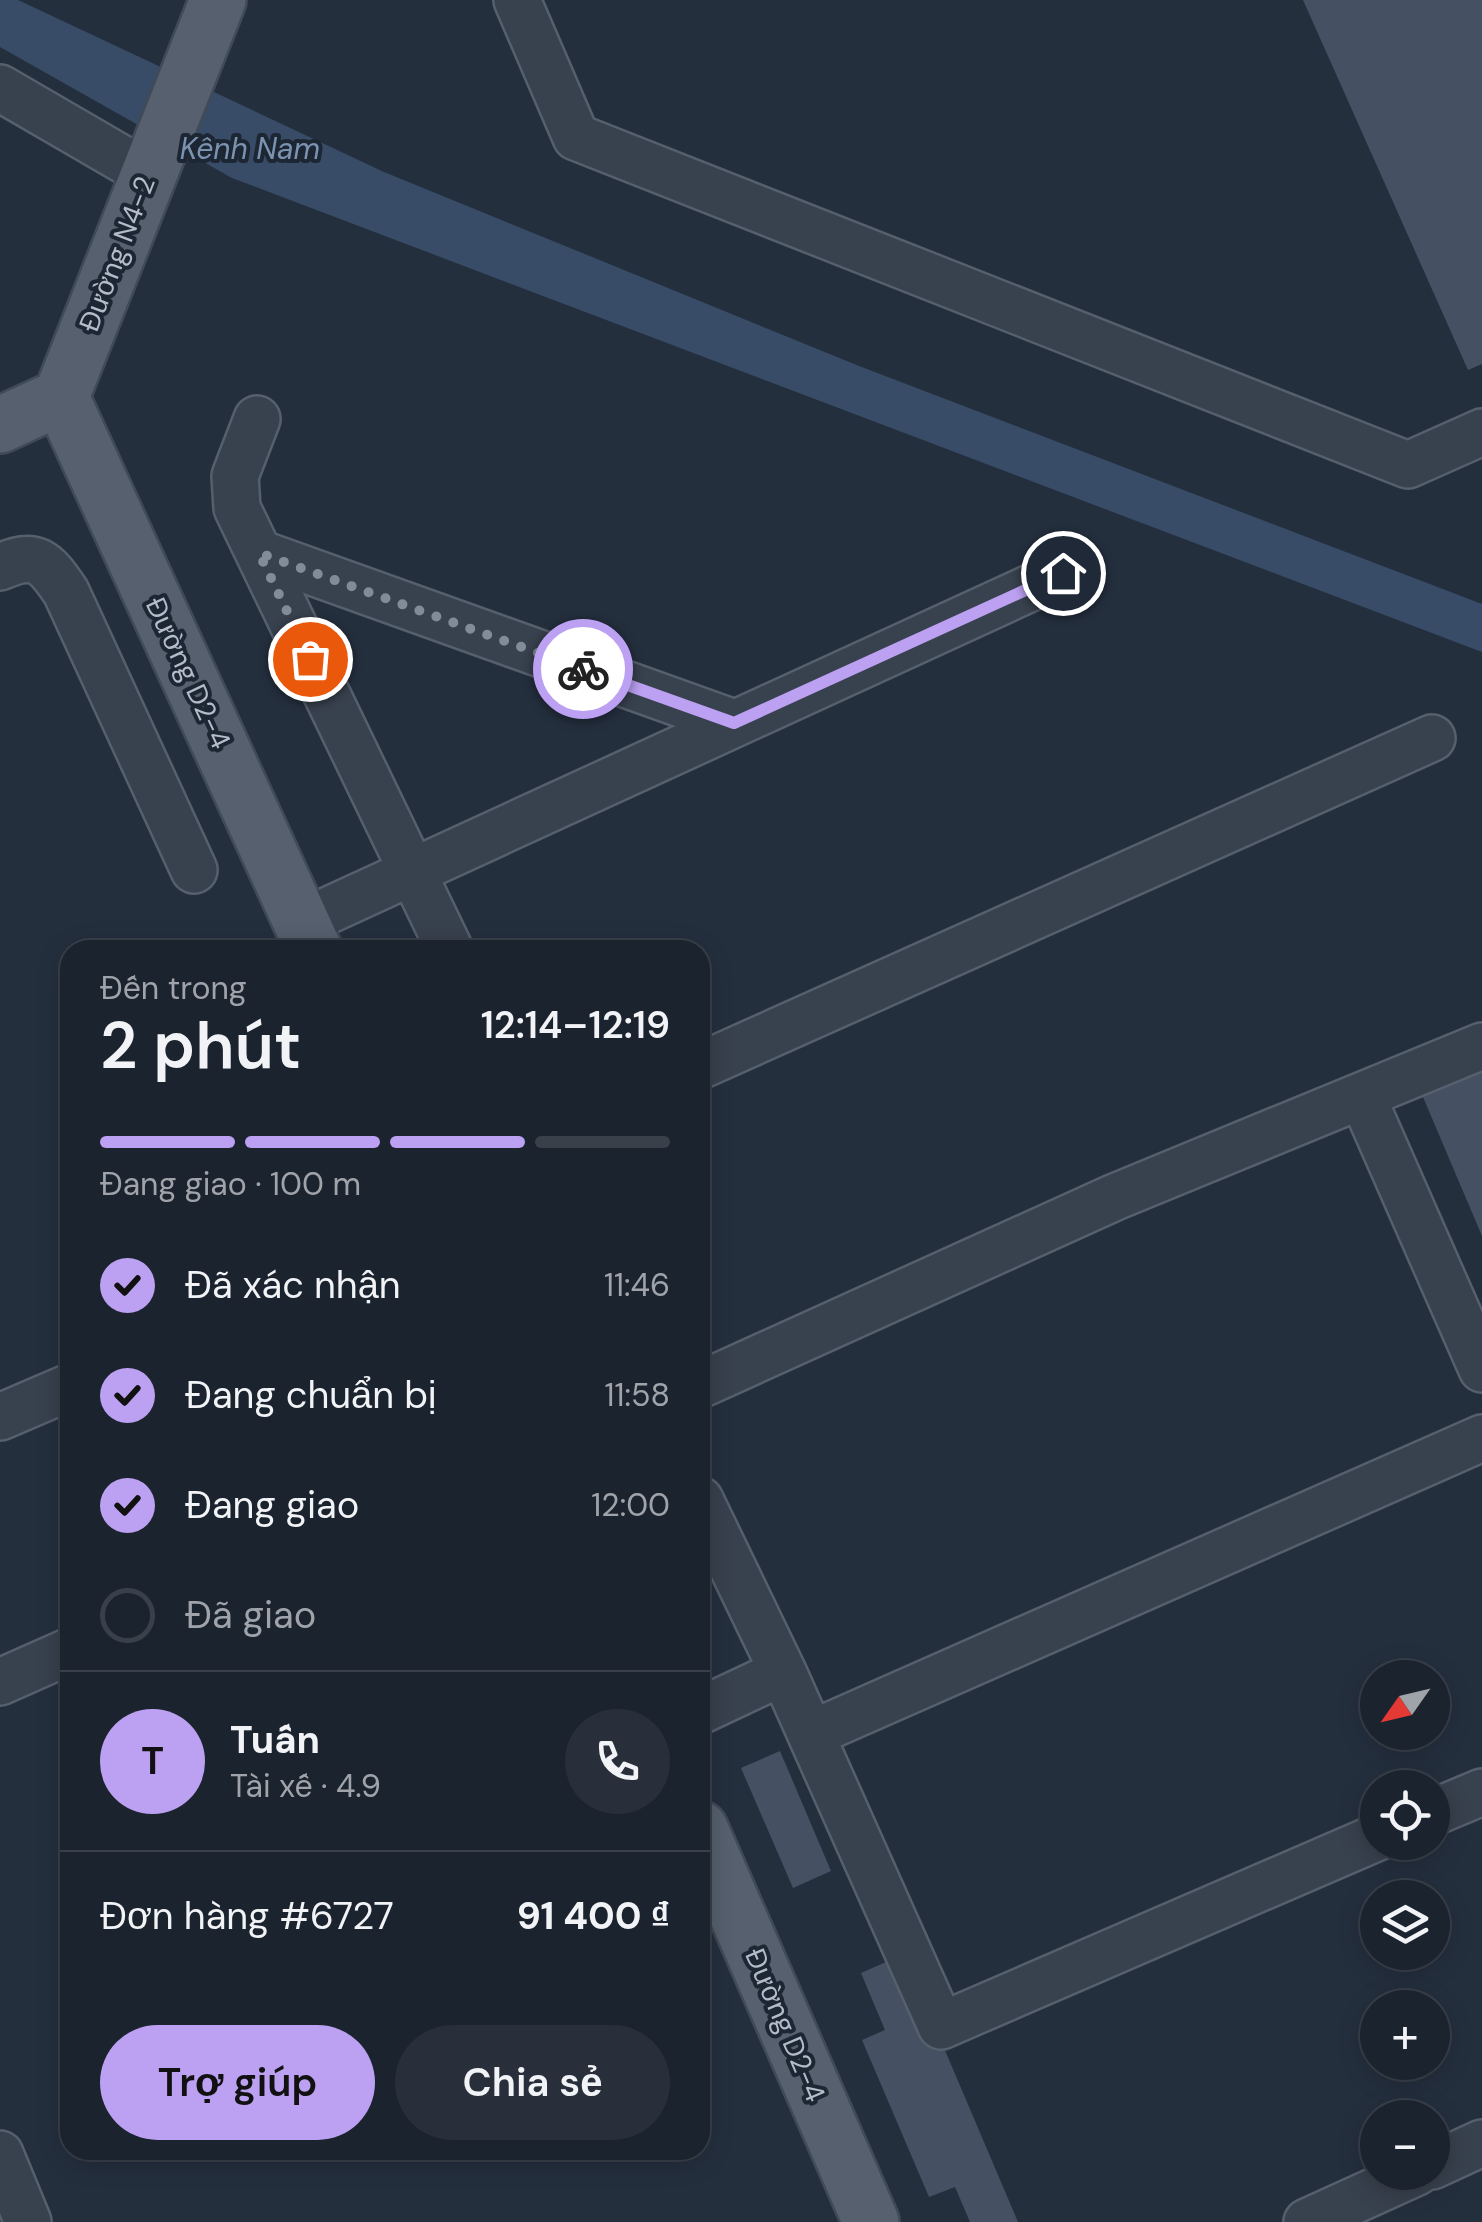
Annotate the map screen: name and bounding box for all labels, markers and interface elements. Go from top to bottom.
water label: Kênh Nam [180,129,320,168]
street label: Đường N4-2 [70,171,164,337]
pin [1021,531,1106,616]
icon: home [1036,546,1091,601]
street label: Đường D2-4 [137,591,239,755]
pin [268,617,353,702]
courier [533,619,633,719]
icon: bag [283,632,338,687]
icon: bike [556,642,611,697]
text: Đến trong [100,967,247,1009]
text: 12:14–12:19 [481,1000,670,1050]
text: 2 phút [100,1004,301,1088]
text: Đang giao · 100 m [100,1163,361,1205]
icon: check [100,1258,155,1313]
text: Đã xác nhận [185,1260,401,1310]
text: 11:46 [604,1264,670,1306]
icon: check [100,1368,155,1423]
text: Đang chuẩn bị [185,1370,436,1420]
text: 11:58 [605,1374,670,1416]
icon: check [100,1478,155,1533]
text: Đang giao [185,1480,359,1530]
text: 12:00 [591,1484,670,1526]
text: Đã giao [185,1590,316,1640]
north arrow [1360,1660,1450,1750]
map controls [1360,1660,1450,2190]
button: phone [565,1709,670,1814]
text: Tuấn [230,1715,320,1765]
text: T [141,1736,164,1786]
text: Tài xế · 4.9 [230,1765,381,1807]
button: locate [1360,1770,1450,1860]
button: layers [1360,1880,1450,1970]
text: Đơn hàng #6727 [100,1891,394,1941]
text: 91 400 ₫ [517,1891,670,1941]
street label: Đường D2-4 [736,1943,834,2107]
button: + [1360,1990,1450,2080]
button: Trợ giúp [100,2025,375,2140]
button: Chia sẻ [395,2025,670,2140]
button: − [1360,2100,1450,2190]

